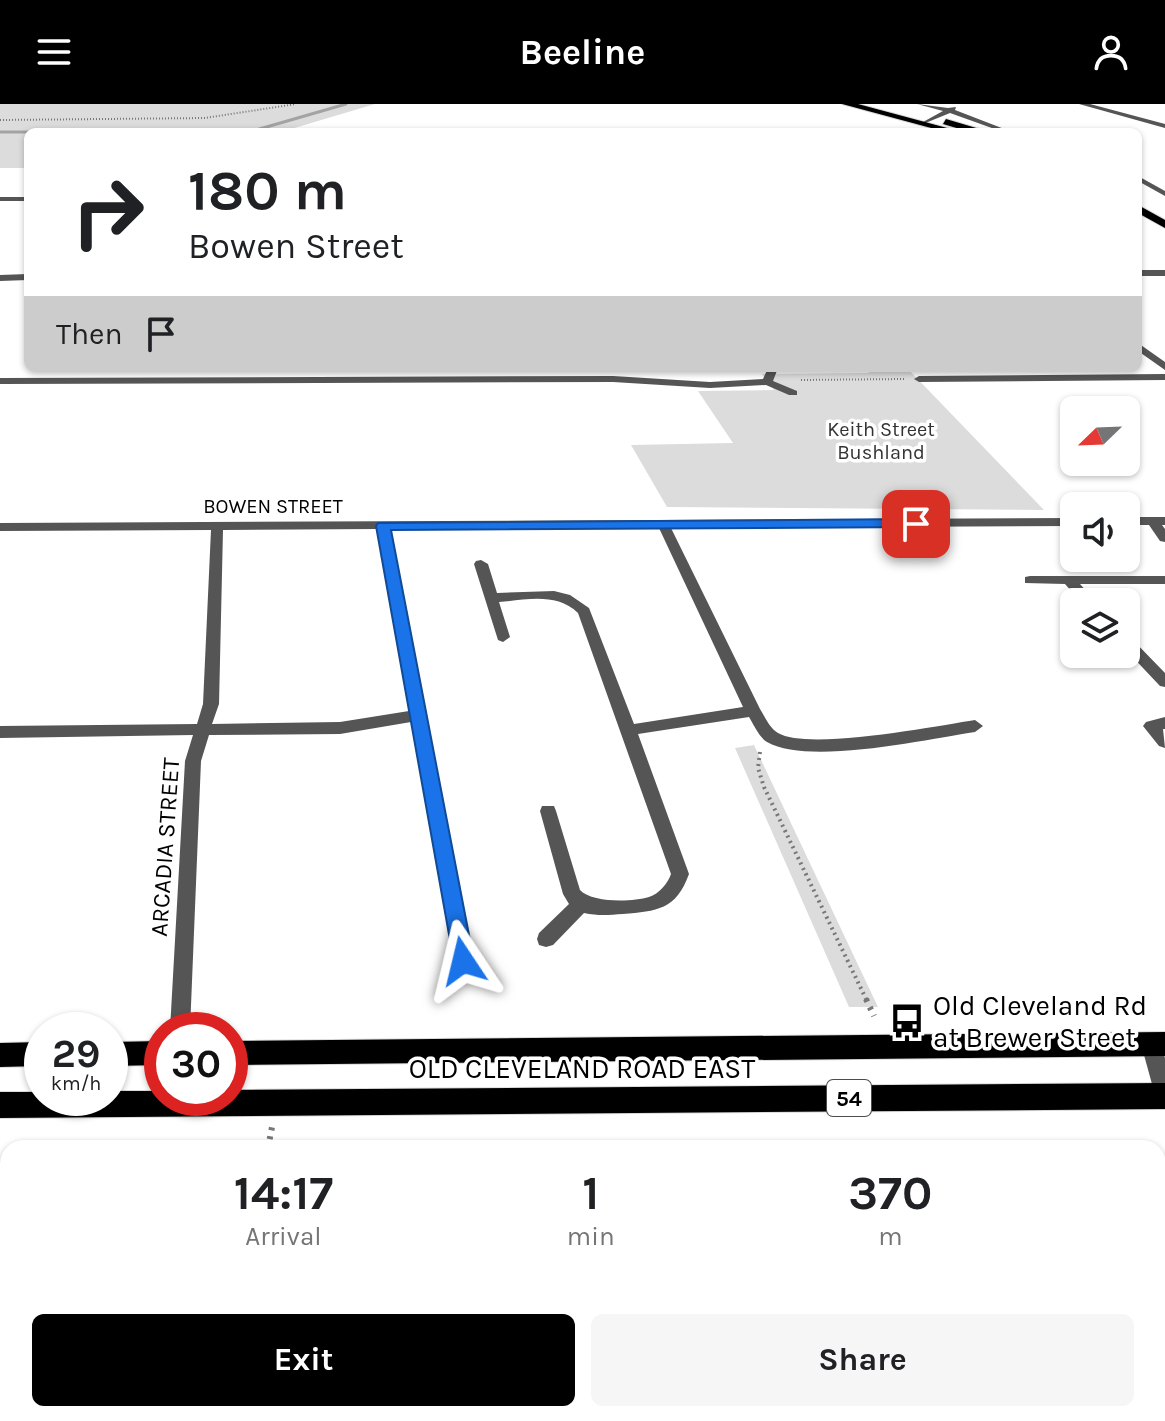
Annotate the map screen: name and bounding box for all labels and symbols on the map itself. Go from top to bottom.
north arrow [1060,396,1140,476]
park label: Keith Street Bushland [827,418,935,464]
pin [882,490,950,558]
street label: BOWEN STREET [203,495,343,518]
street label: ARCADIA STREET [145,757,185,937]
position arrow [421,919,505,1003]
place label: Old Cleveland Rd at Brewer Street [933,989,1147,1054]
bus stop icon: Old Cleveland Rd at Brewer Street [888,1002,926,1040]
speed limit sign: 30 [144,1012,248,1116]
street label: OLD CLEVELAND ROAD EAST [409,1052,755,1085]
road number: 54 [827,1080,871,1116]

